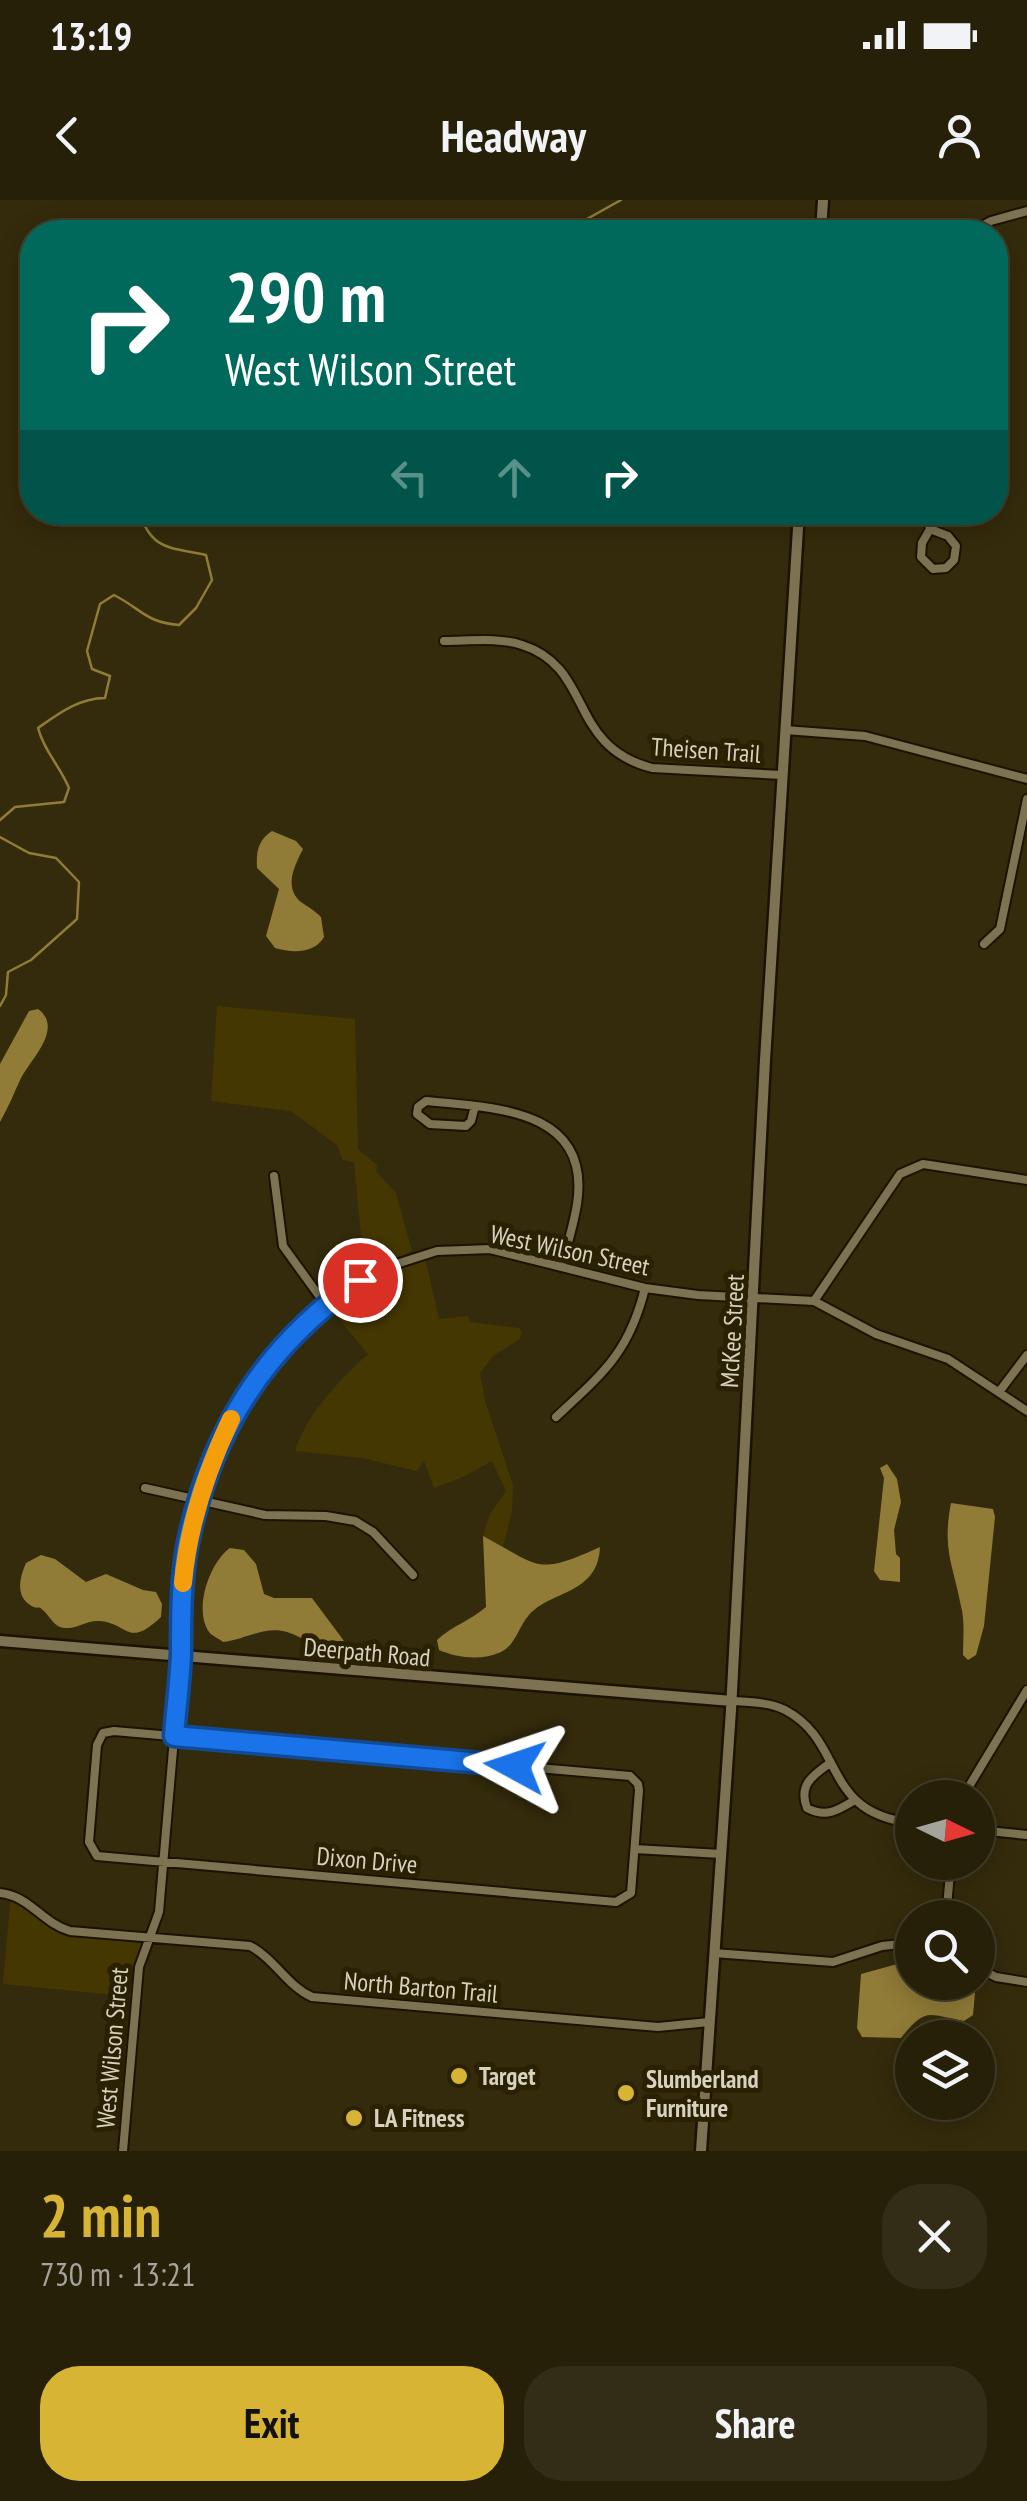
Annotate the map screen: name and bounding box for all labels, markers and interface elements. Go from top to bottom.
text: 13:19 [50,11,132,60]
text: Headway [441,106,586,164]
icon: back [40,108,95,163]
icon: person [932,108,987,163]
text: 290 m [225,251,386,341]
icon: right [60,260,190,390]
text: West Wilson Street [225,339,516,397]
icon: left [382,450,437,505]
icon: ahead [487,450,542,505]
icon: right [592,450,647,505]
street label: Theisen Trail [650,730,762,770]
street label: West Wilson Street [488,1218,653,1282]
pin [318,1238,403,1323]
icon: arrive [333,1253,388,1308]
street label: McKee Street [713,1273,751,1389]
street label: Deerpath Road [302,1631,432,1673]
position arrow [463,1714,567,1818]
north arrow [895,1780,995,1880]
map controls [895,1780,995,2120]
street label: Dixon Drive [315,1840,419,1880]
button: search [895,1900,995,2000]
street label: North Barton Trail [343,1964,499,2010]
street label: West Wilson Street [89,1966,135,2130]
button: layers [895,2020,995,2120]
place label: Target [479,2060,536,2092]
place label: Slumberland Furniture [646,2063,759,2124]
marker: Target [448,2065,470,2087]
marker: Slumberland Furniture [615,2082,637,2104]
place label: LA Fitness [374,2102,465,2134]
marker: LA Fitness [343,2107,365,2129]
text: 2 min [40,2176,161,2254]
button: close [882,2184,987,2289]
text: 730 m · 13:21 [40,2253,195,2295]
button: Exit [40,2366,504,2481]
button: Share [524,2366,987,2481]

